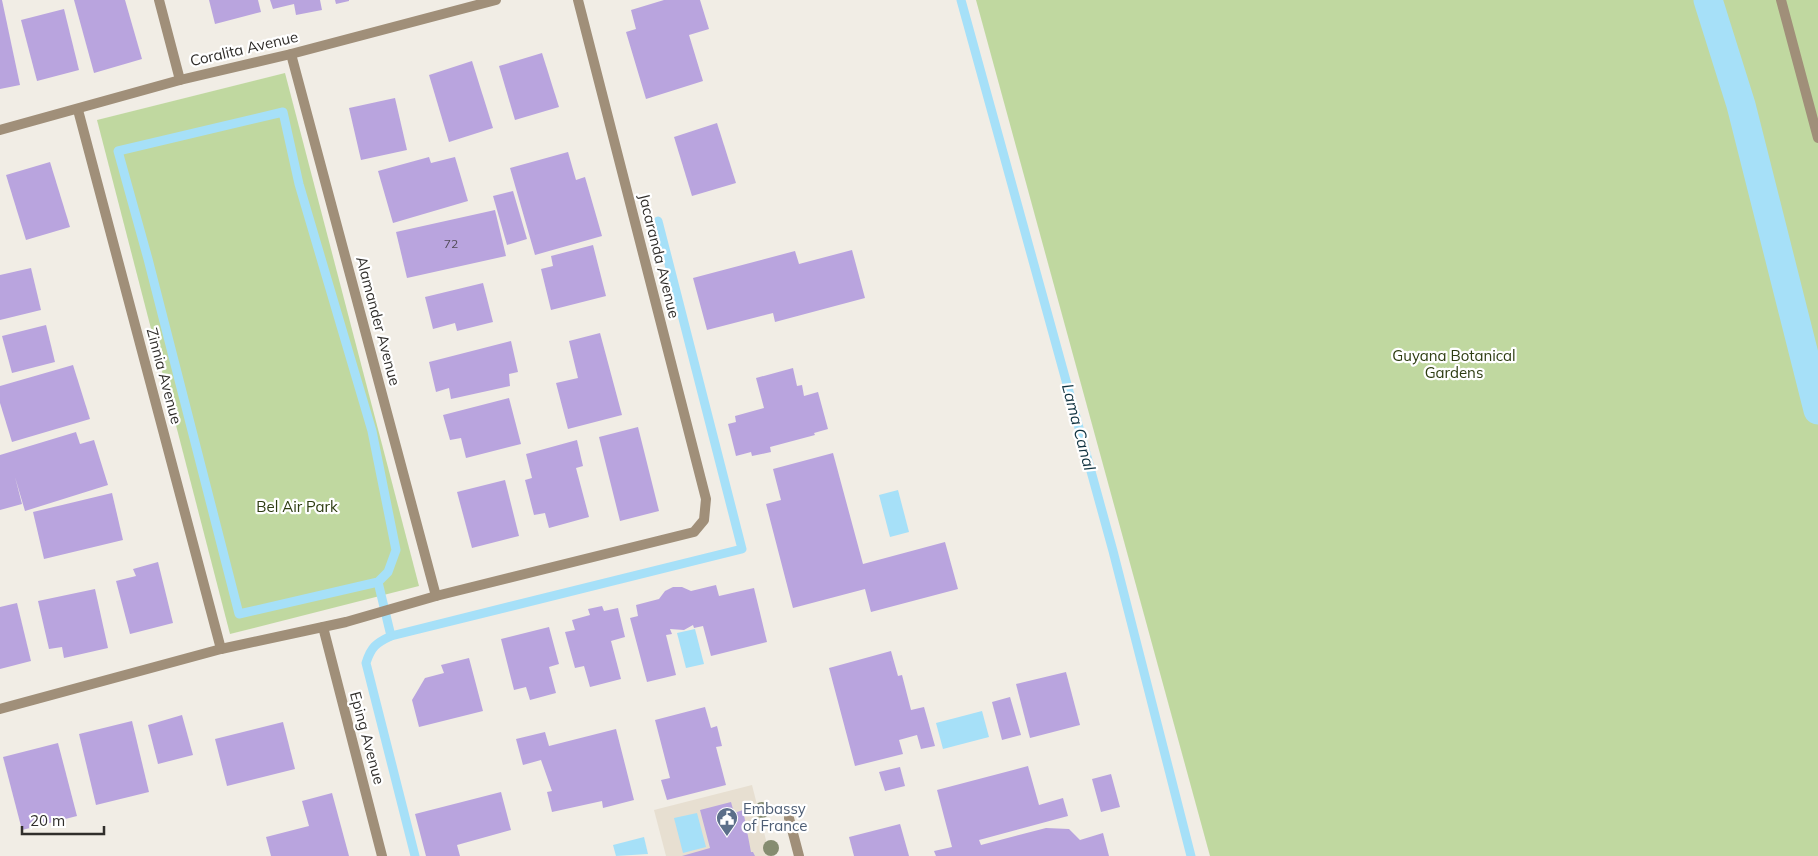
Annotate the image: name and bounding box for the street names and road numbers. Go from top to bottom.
street label: Coralita Avenue [188,27,300,70]
street label: Jacaranda Avenue [635,192,684,320]
street label: Alamander Avenue [352,254,405,388]
street label: Zinnia Avenue [143,326,186,426]
street label: Eping Avenue [346,689,389,786]

